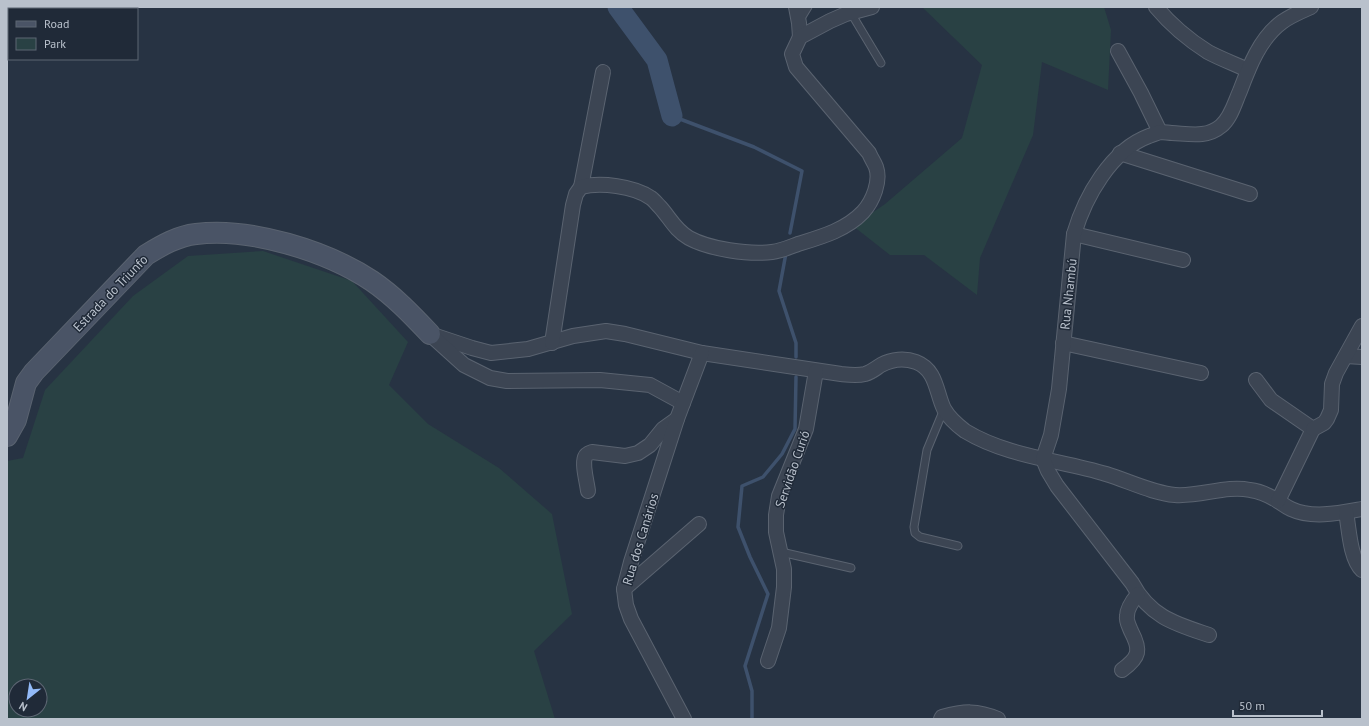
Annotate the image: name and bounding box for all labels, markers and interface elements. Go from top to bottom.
legend [8,8,138,60]
text: Road [44,16,69,31]
text: Park [44,36,66,51]
street label: Estrada do Triunfo [69,251,151,335]
street label: Rua Nhambú [1056,258,1081,330]
street label: Servidão Curió [771,428,814,510]
street label: Rua dos Canários [618,491,662,587]
north arrow [8,678,48,718]
scale bar [1233,692,1322,718]
text: 50 m [1239,698,1265,713]
text: N [16,699,30,715]

